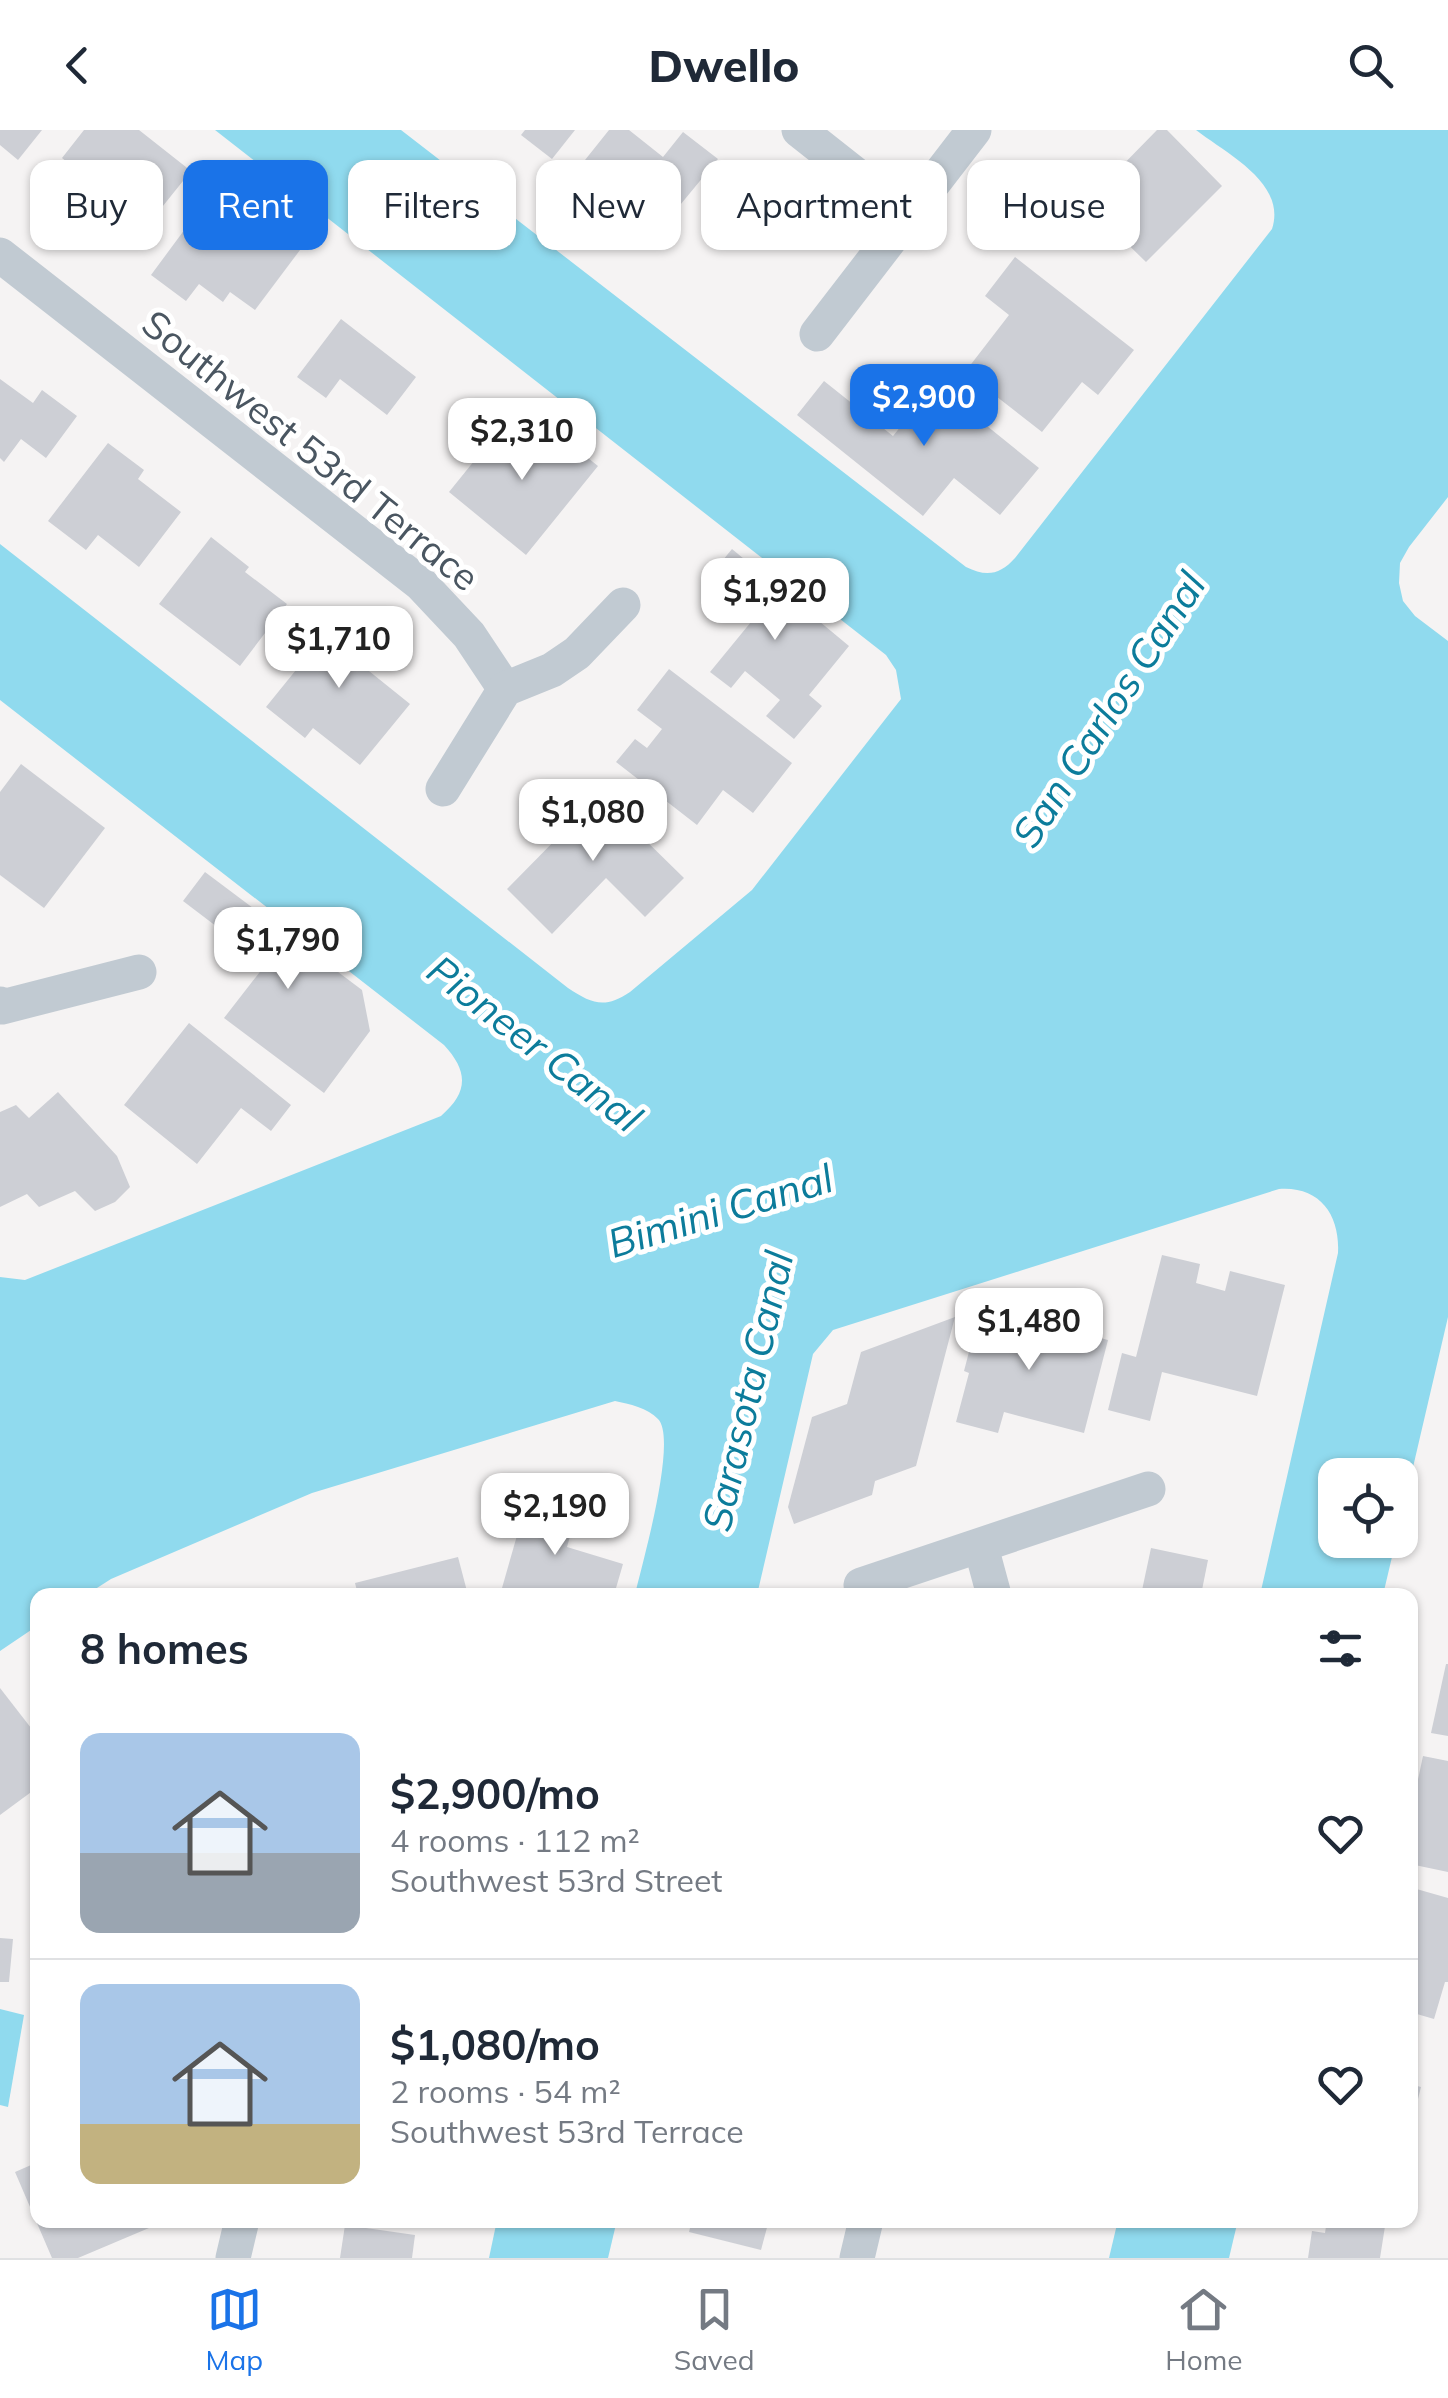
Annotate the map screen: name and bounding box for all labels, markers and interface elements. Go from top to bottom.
text: Dwello [649,37,799,93]
icon: back [50,38,105,93]
icon: search [1343,38,1398,93]
chip: Buy [30,160,163,250]
chip: Rent [183,160,328,250]
chip: Filters [348,160,516,250]
chip: New [536,160,681,250]
chip: Apartment [701,160,947,250]
chip: House [967,160,1140,250]
street label: Southwest 53rd Terrace [133,299,489,601]
pin: $2,900 [843,364,1005,449]
text: $2,900 [872,376,976,416]
pin: $2,310 [441,398,603,483]
text: $2,310 [470,410,574,450]
pin: $1,920 [694,558,856,643]
water label: San Carlos Canal [1000,561,1216,856]
text: $1,920 [723,570,827,610]
pin: $1,710 [258,606,420,691]
text: $1,710 [287,618,391,658]
pin: $1,080 [512,779,674,864]
text: $1,080 [541,791,645,831]
pin: $1,790 [207,907,369,992]
text: $1,790 [236,919,340,959]
water label: Pioneer Canal [418,944,652,1142]
water label: Bimini Canal [602,1152,839,1268]
water label: Sarasota Canal [690,1246,804,1536]
pin: $1,480 [948,1288,1110,1373]
text: $1,480 [977,1300,1081,1340]
map controls [1318,1458,1418,1558]
button: locate [1318,1458,1418,1558]
pin: $2,190 [474,1473,636,1558]
text: $2,190 [503,1485,607,1525]
icon: filters [1313,1621,1368,1676]
text: 8 homes [80,1622,249,1675]
text: $2,900/mo [390,1767,600,1820]
icon: home [160,1773,280,1893]
icon: heart [1313,1806,1368,1861]
text: 4 rooms · 112 m² [390,1820,640,1860]
text: Southwest 53rd Street [390,1860,723,1900]
text: $1,080/mo [390,2018,600,2071]
icon: home [160,2024,280,2144]
icon: heart [1313,2057,1368,2112]
text: 2 rooms · 54 m² [390,2071,621,2111]
text: Southwest 53rd Terrace [390,2111,744,2151]
tab: Map [205,2282,263,2377]
tab: Saved [674,2282,755,2377]
tab: Home [1165,2282,1243,2377]

